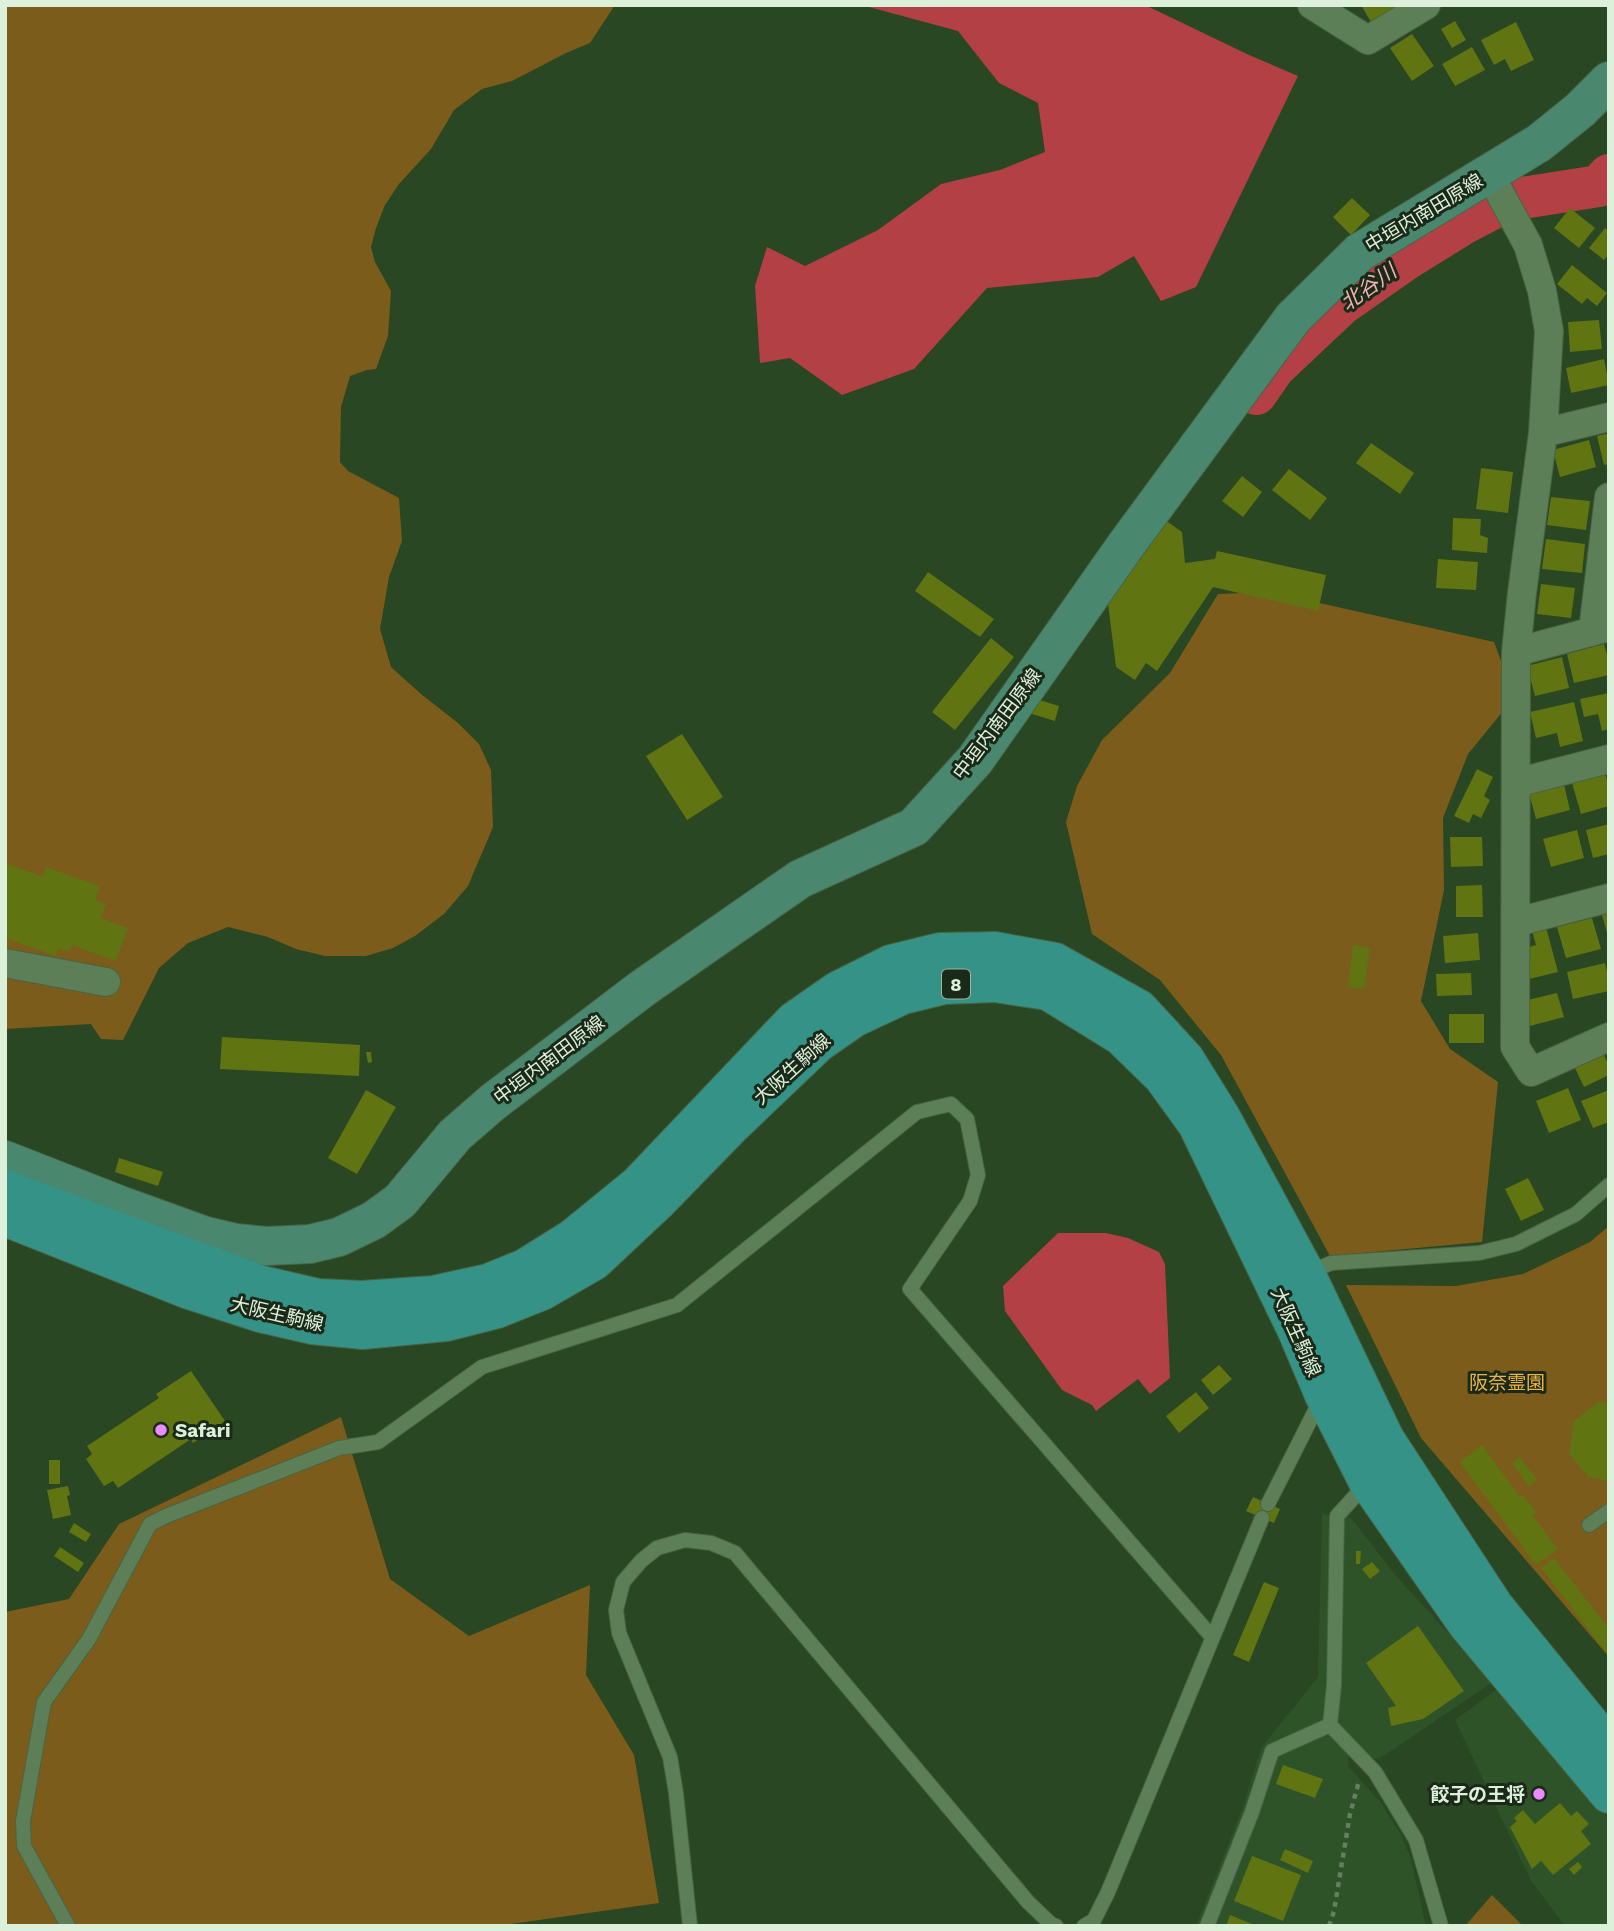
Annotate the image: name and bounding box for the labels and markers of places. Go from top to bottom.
place label: Safari [175,1419,231,1442]
marker: Safari [153,1422,169,1438]
place label: 餃子の王将 [1430,1783,1525,1806]
marker: 餃子の王将 [1531,1786,1547,1802]

